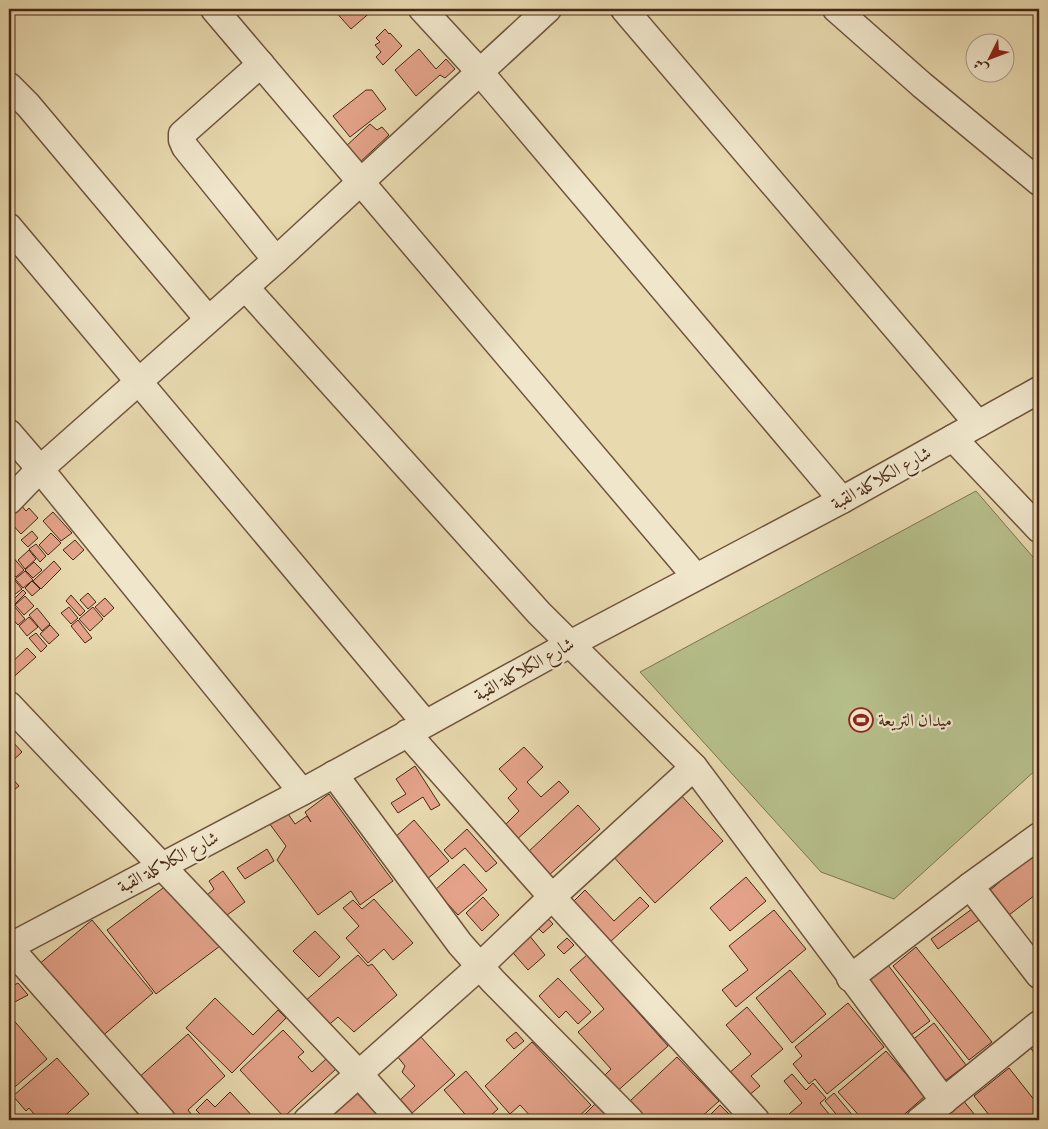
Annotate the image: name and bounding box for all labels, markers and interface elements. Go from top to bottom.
north arrow [966,32,1016,82]
text: ش [970,55,992,77]
street label: شارع الكلاكلة القبة [827,441,937,518]
street label: شارع الكلاكلة القبة [470,632,580,709]
sports icon: ميدان التريعة [848,707,874,733]
place label: ميدان التريعة [878,709,952,731]
street label: شارع الكلاكلة القبة [114,826,224,901]

